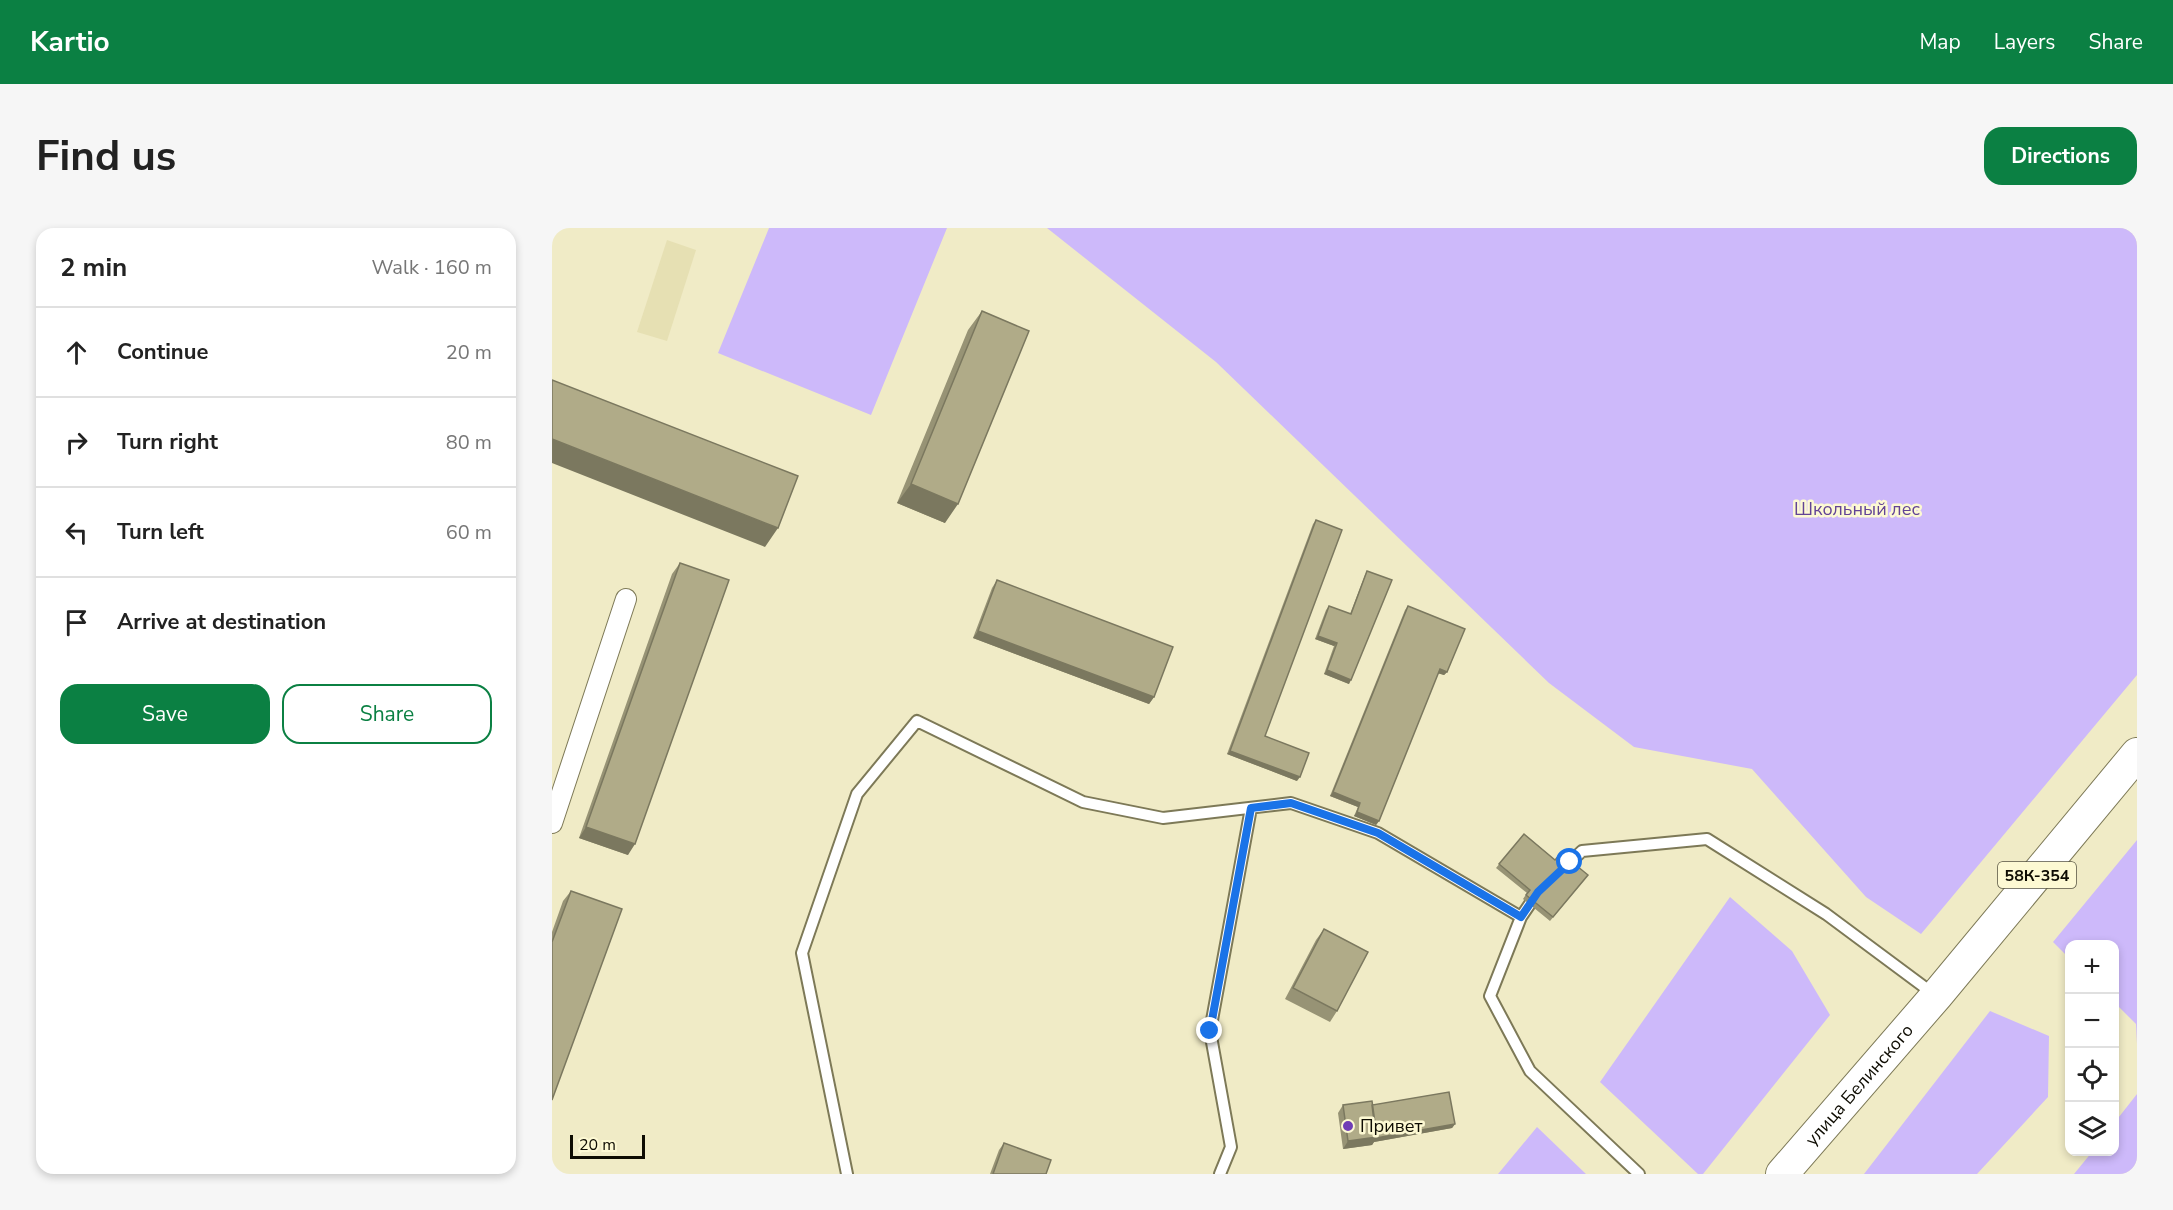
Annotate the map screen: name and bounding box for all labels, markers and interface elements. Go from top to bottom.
text: Kartio [30,23,110,61]
text: Map [1919,28,1961,56]
text: Layers [1994,28,2055,56]
text: Share [2088,28,2143,56]
button: Directions [1984,127,2137,185]
text: Find us [36,128,176,185]
text: 2 min [60,250,127,285]
text: Walk · 160 m [372,254,492,281]
icon: ahead [60,336,93,369]
text: Continue [117,337,208,367]
text: 20 m [446,339,492,366]
icon: right [60,426,93,459]
text: Turn right [117,427,218,457]
text: 80 m [446,429,492,456]
park label: Школьный лес [1794,497,1920,521]
icon: left [60,516,93,549]
text: Turn left [117,517,204,547]
text: 60 m [446,519,492,546]
icon: arrive [60,606,93,639]
text: Arrive at destination [117,607,326,637]
button: Save [60,684,270,744]
button: Share [282,684,492,744]
route start [1556,848,1582,874]
road number: 58К-354 [1998,862,2076,888]
map controls [2065,940,2119,1156]
button: + [2065,940,2119,994]
button: − [2065,994,2119,1048]
route end [1196,1017,1222,1043]
street label: улица Белинского [1800,1019,1919,1151]
button: locate [2065,1048,2119,1102]
button: layers [2065,1102,2119,1156]
place label: Привет [1360,1114,1422,1138]
marker: Привет [1341,1119,1355,1133]
scale bar [570,1132,645,1160]
text: 20 m [579,1134,616,1156]

